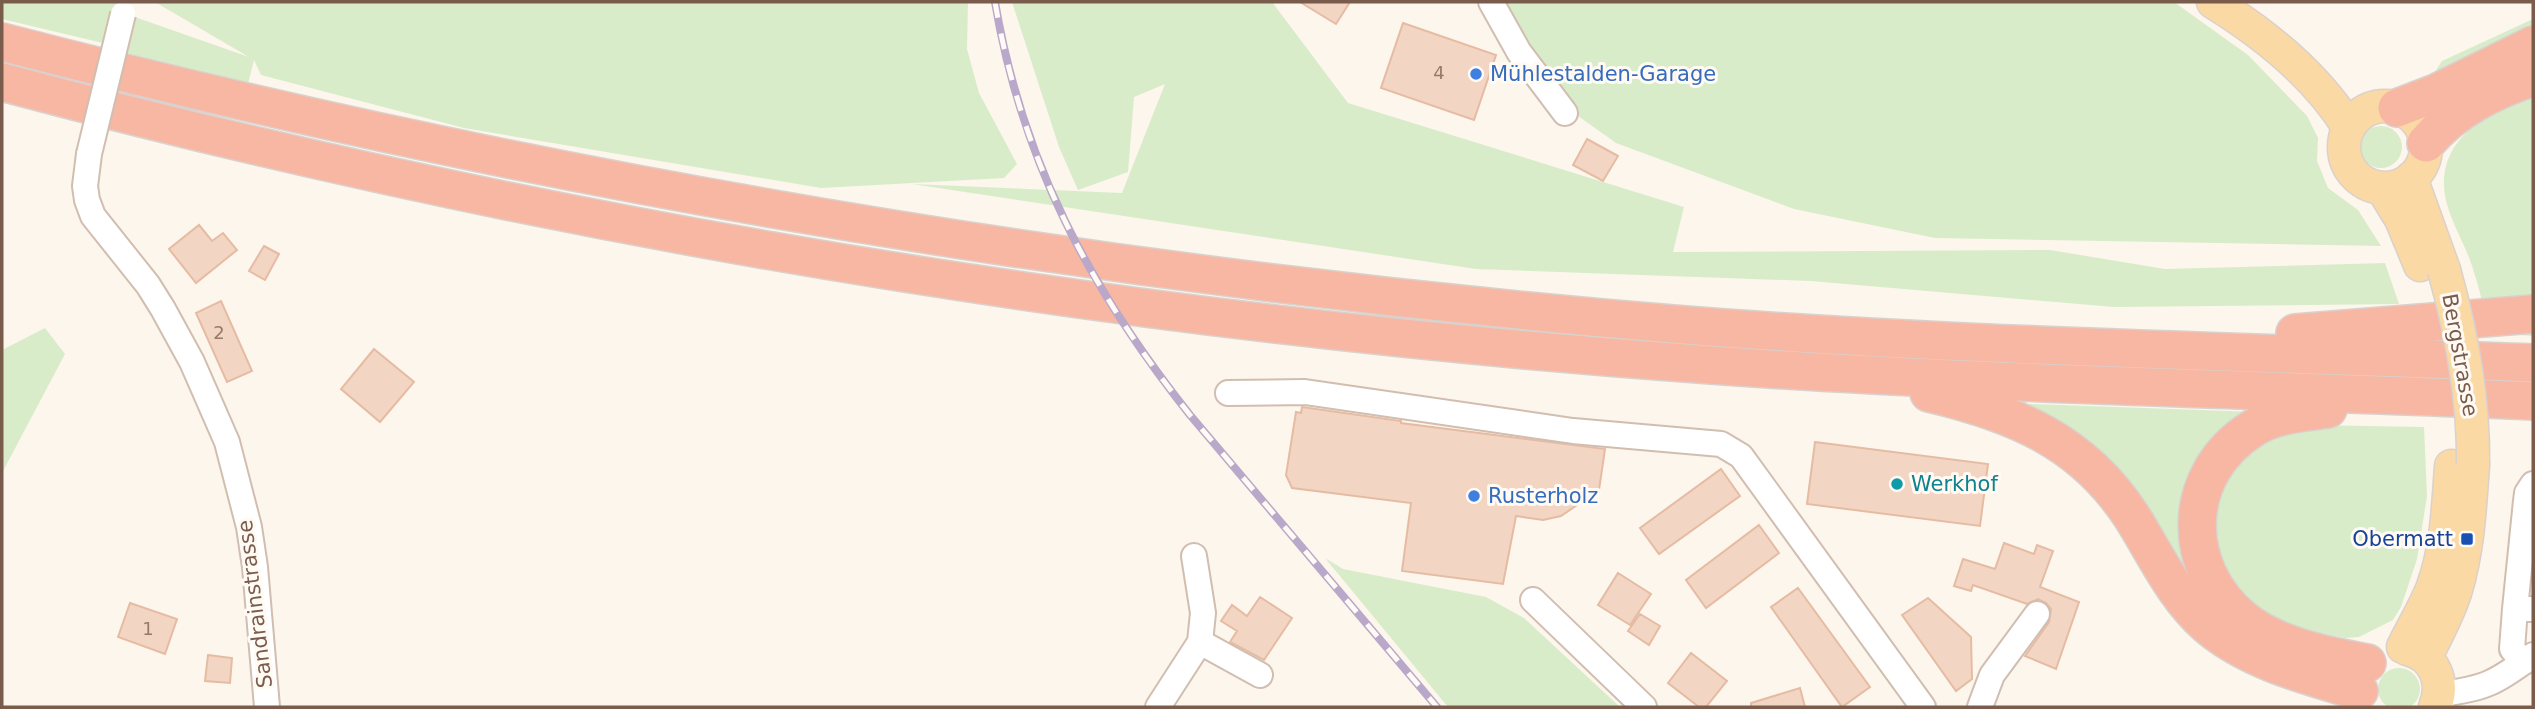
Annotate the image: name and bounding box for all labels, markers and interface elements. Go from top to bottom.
house number: 4 [1433,62,1445,83]
place label: Mühlestalden-Garage [1490,62,1716,86]
marker: Mühlestalden-Garage [1468,66,1484,82]
street label: Bergstrasse [2437,292,2483,418]
house number: 2 [213,322,225,343]
place label: Werkhof [1911,472,1998,496]
marker: Werkhof [1889,476,1905,492]
place label: Rusterholz [1488,484,1598,508]
marker: Rusterholz [1466,488,1482,504]
street label: Sandrainstrasse [233,519,277,689]
place label: Obermatt [2352,527,2453,551]
marker: Obermatt [2459,531,2475,547]
house number: 1 [142,618,154,639]

